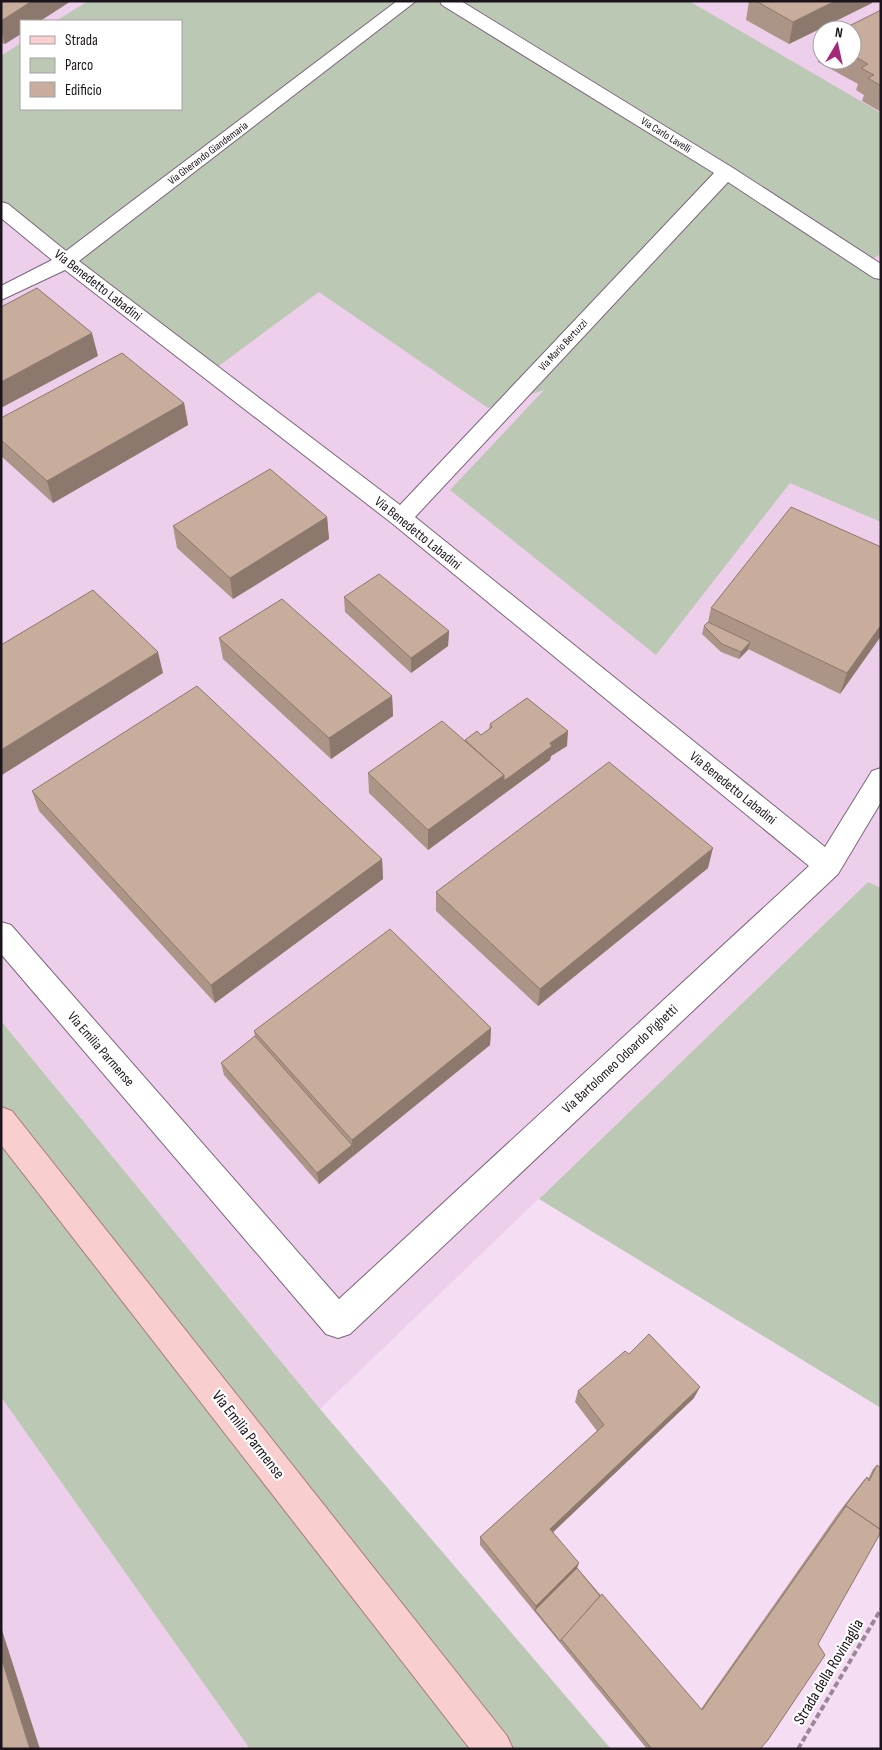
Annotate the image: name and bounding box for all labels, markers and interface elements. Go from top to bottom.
legend [20,20,182,110]
north arrow [812,20,862,70]
text: N [834,24,844,42]
text: Strada [65,31,98,50]
text: Parco [65,56,93,75]
text: Edificio [65,81,102,100]
street label: Via Carlo Lavelli [638,114,694,156]
street label: Via Gherando Giandemaria [165,119,251,187]
street label: Via Benedetto Labadini [51,245,145,325]
street label: Via Mario Bertuzzi [536,317,590,373]
street label: Via Benedetto Labadini [371,493,465,573]
street label: Via Benedetto Labadini [686,748,780,828]
street label: Via Bartolomeo Odoardo Pighetti [559,1001,681,1117]
street label: Via Emilia Parmense [64,1008,138,1090]
street label: Via Emilia Parmense [208,1387,288,1483]
street label: Strada della Rovinaglia [790,1616,868,1728]

